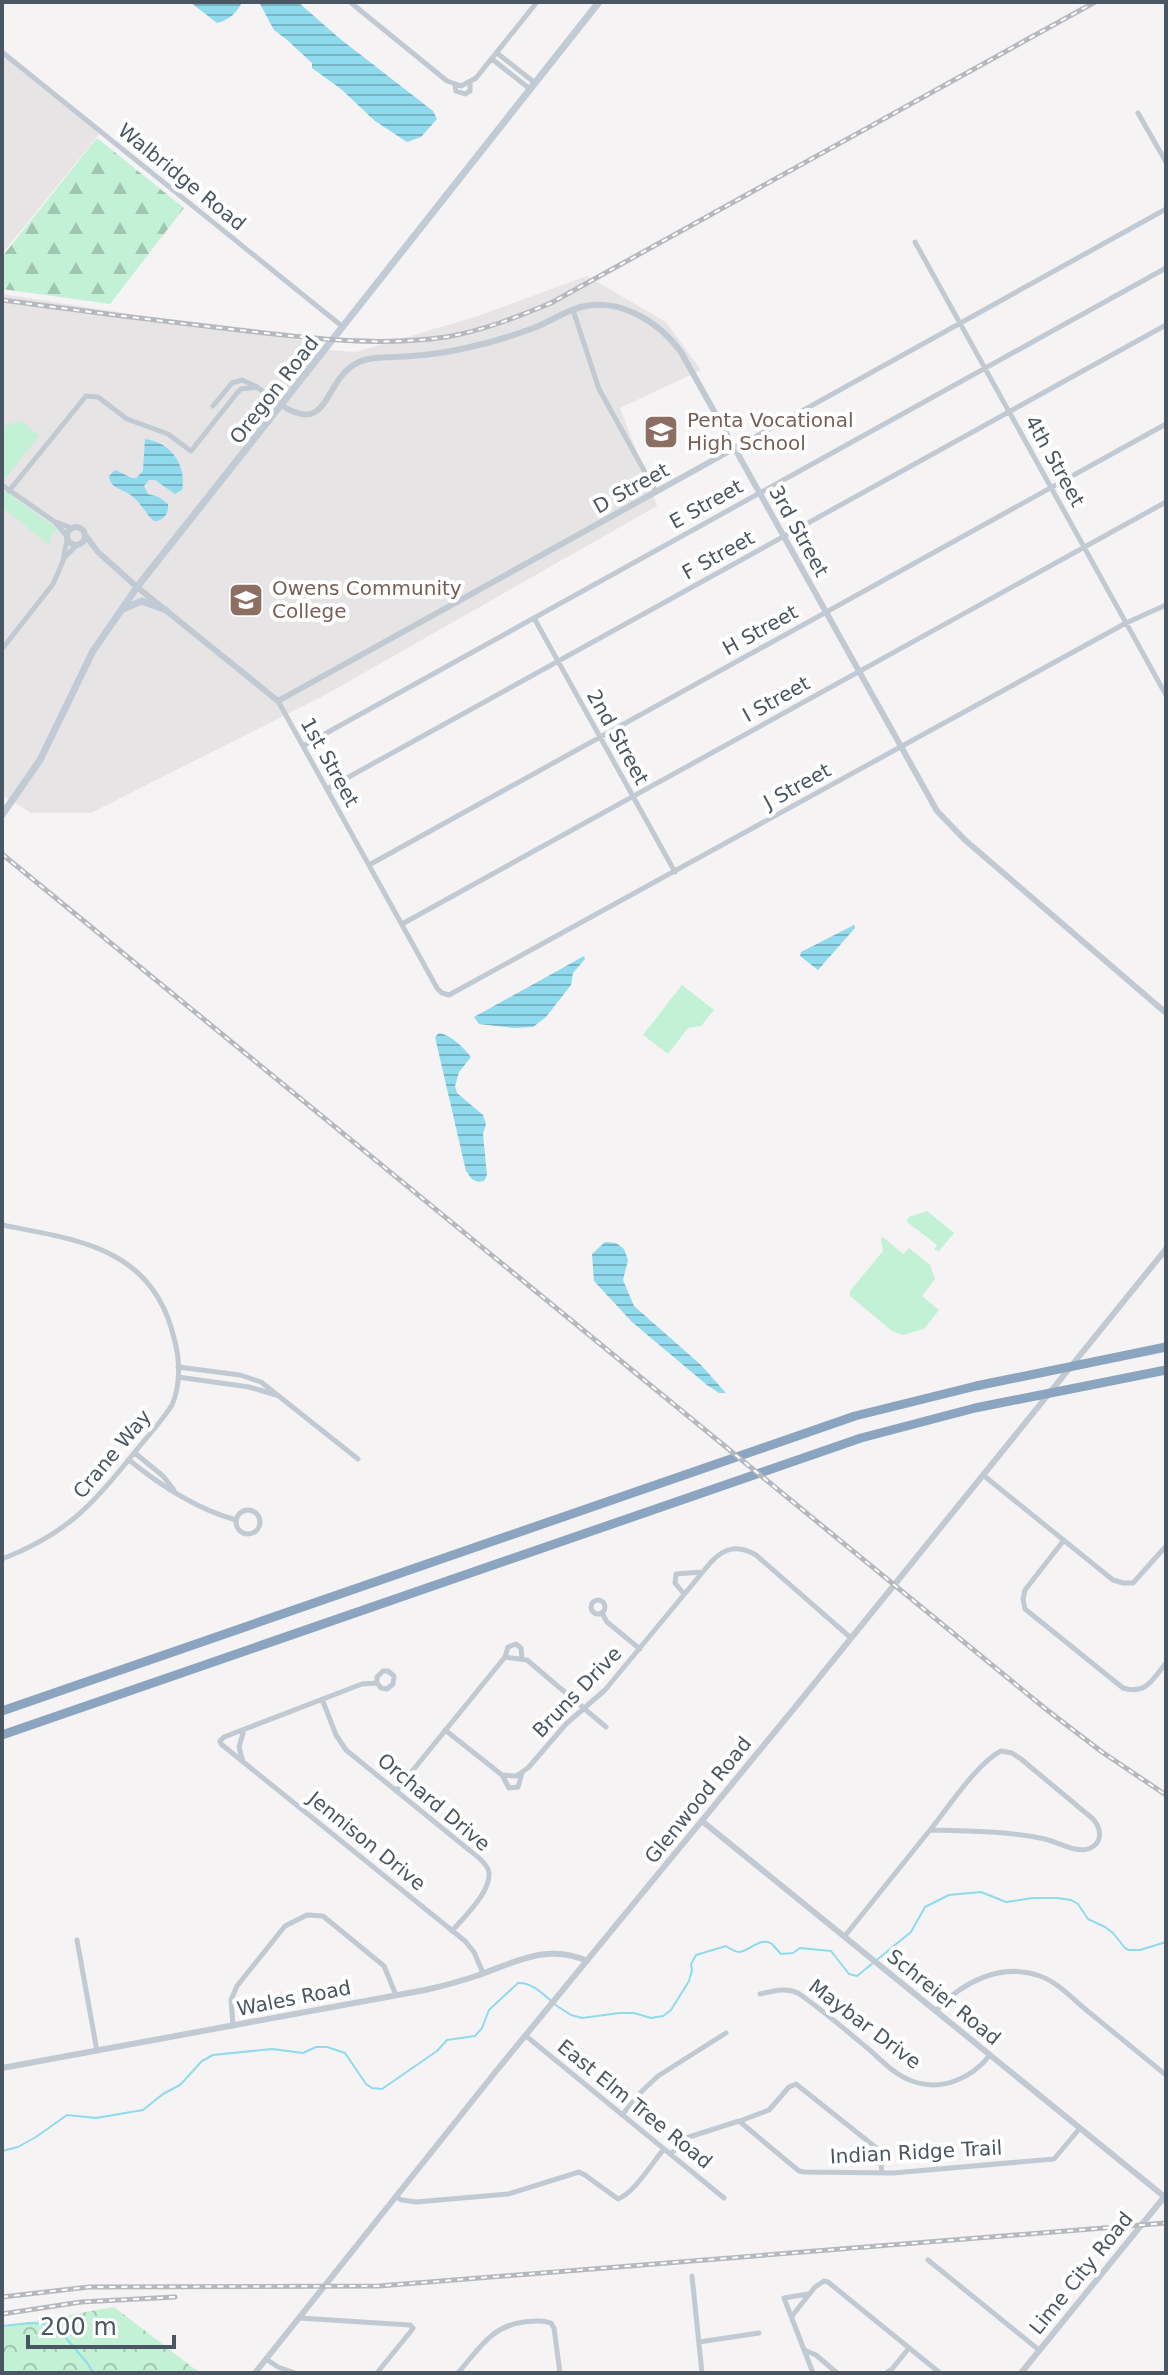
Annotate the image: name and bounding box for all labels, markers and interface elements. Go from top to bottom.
street label: Walbridge Road [113,118,251,236]
street label: Oregon Road [225,331,323,449]
place label: Penta Vocational High School [687,408,854,455]
street label: 4th Street [1020,411,1090,511]
school or university icon: Penta Vocational High School [642,413,680,451]
street label: D Street [589,457,673,519]
street label: E Street [665,474,747,534]
street label: 3rd Street [764,481,834,581]
street label: F Street [678,525,758,585]
place label: Owens Community College [272,576,462,623]
school or university icon: Owens Community College [227,581,265,619]
street label: H Street [718,600,802,660]
street label: I Street [738,671,814,727]
street label: 2nd Street [582,685,654,789]
street label: 1st Street [296,713,364,811]
street label: J Street [757,758,835,815]
street label: Crane Way [68,1405,156,1503]
street label: Bruns Drive [528,1641,626,1743]
street label: Glenwood Road [640,1732,756,1868]
street label: Orchard Drive [373,1748,495,1856]
street label: Jennison Drive [302,1785,431,1896]
street label: Schreier Road [882,1944,1006,2050]
street label: Maybar Drive [804,1974,926,2074]
street label: Wales Road [235,1975,353,2021]
street label: East Elm Tree Road [553,2034,717,2174]
street label: Indian Ridge Trail [829,2136,1003,2168]
street label: Lime City Road [1024,2207,1138,2339]
scale bar [28,2299,174,2349]
text: 200 m [40,2313,117,2341]

